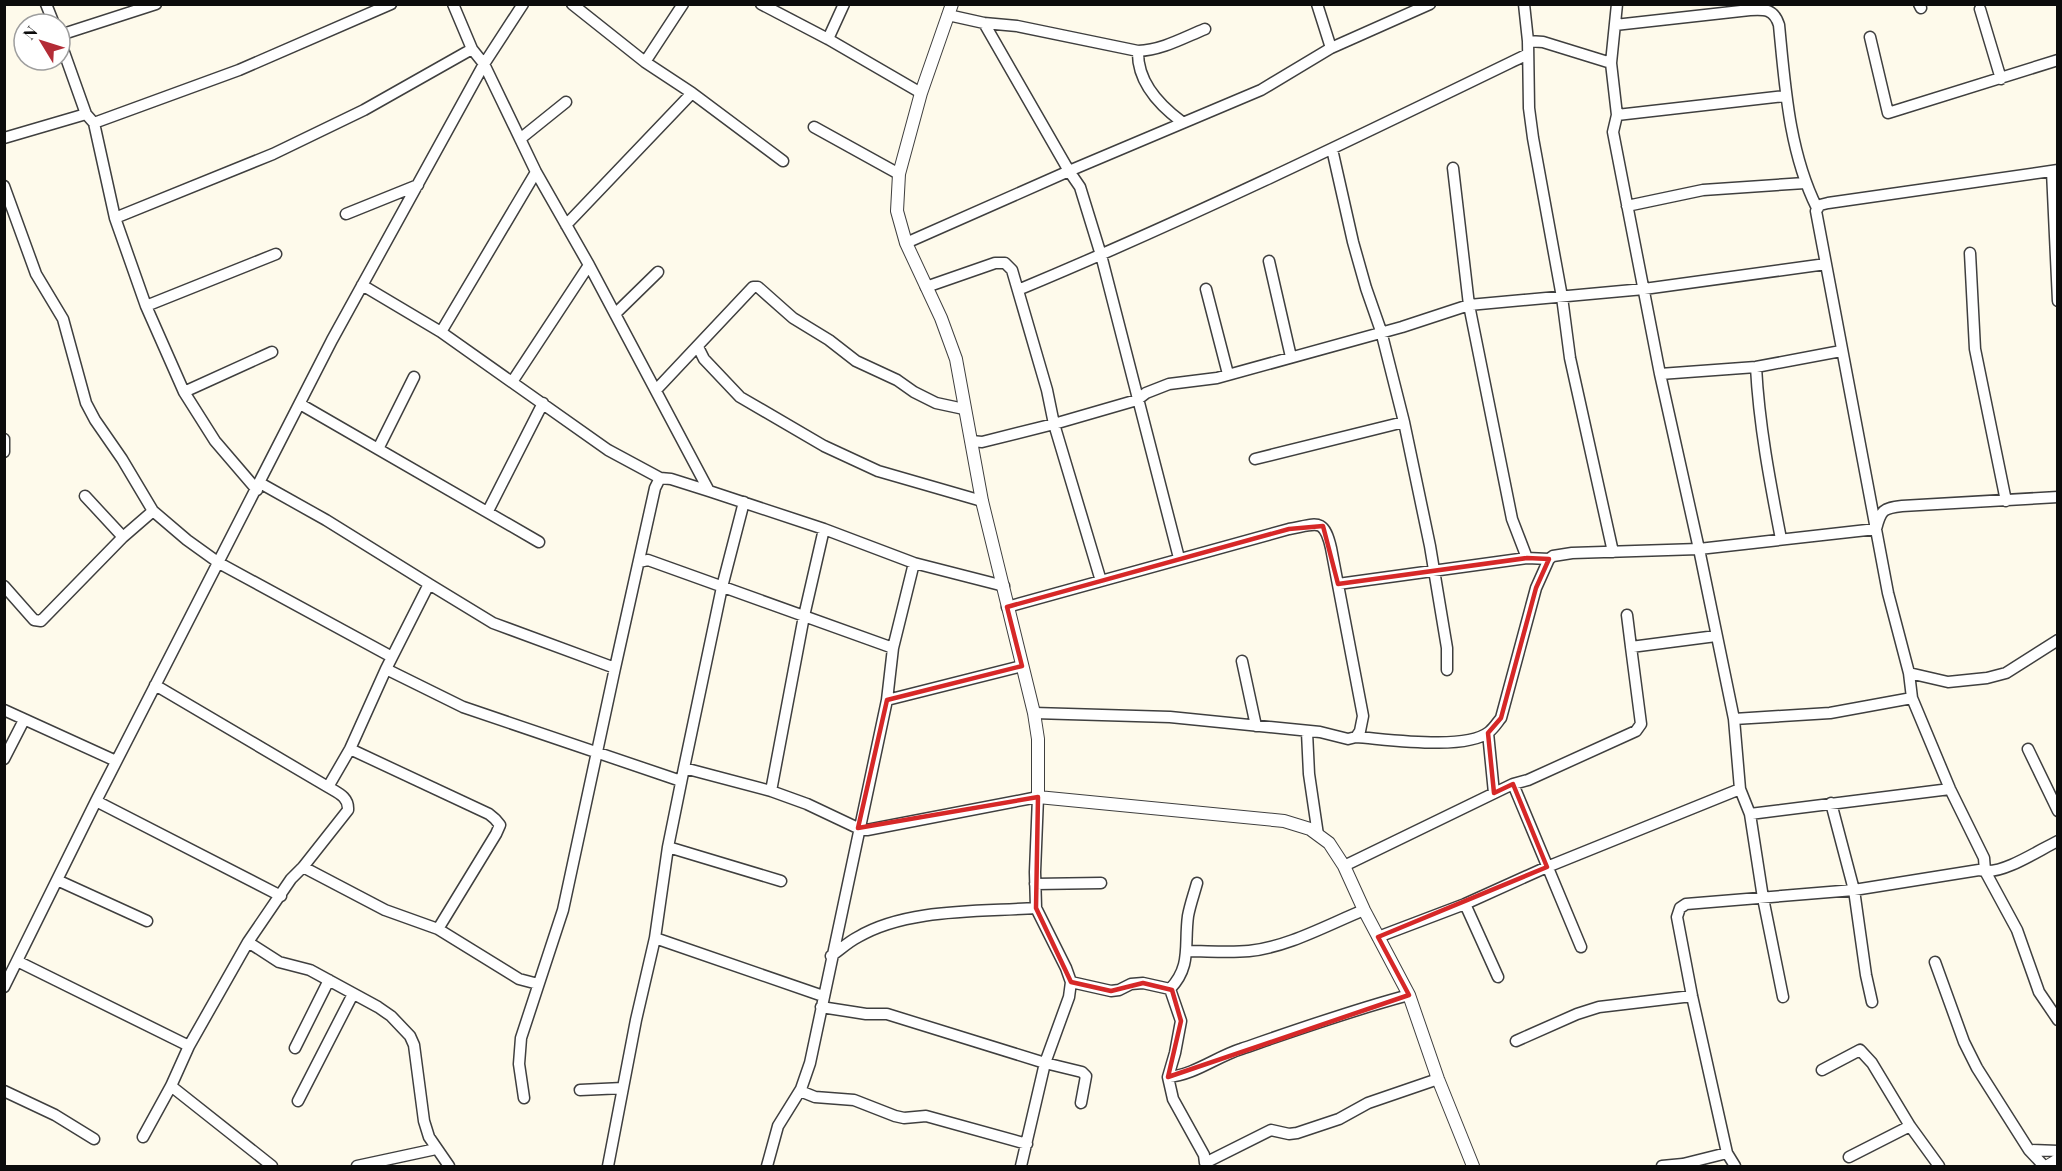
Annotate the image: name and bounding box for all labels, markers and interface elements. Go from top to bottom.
north arrow [12,12,72,72]
text: N [18,21,42,43]

